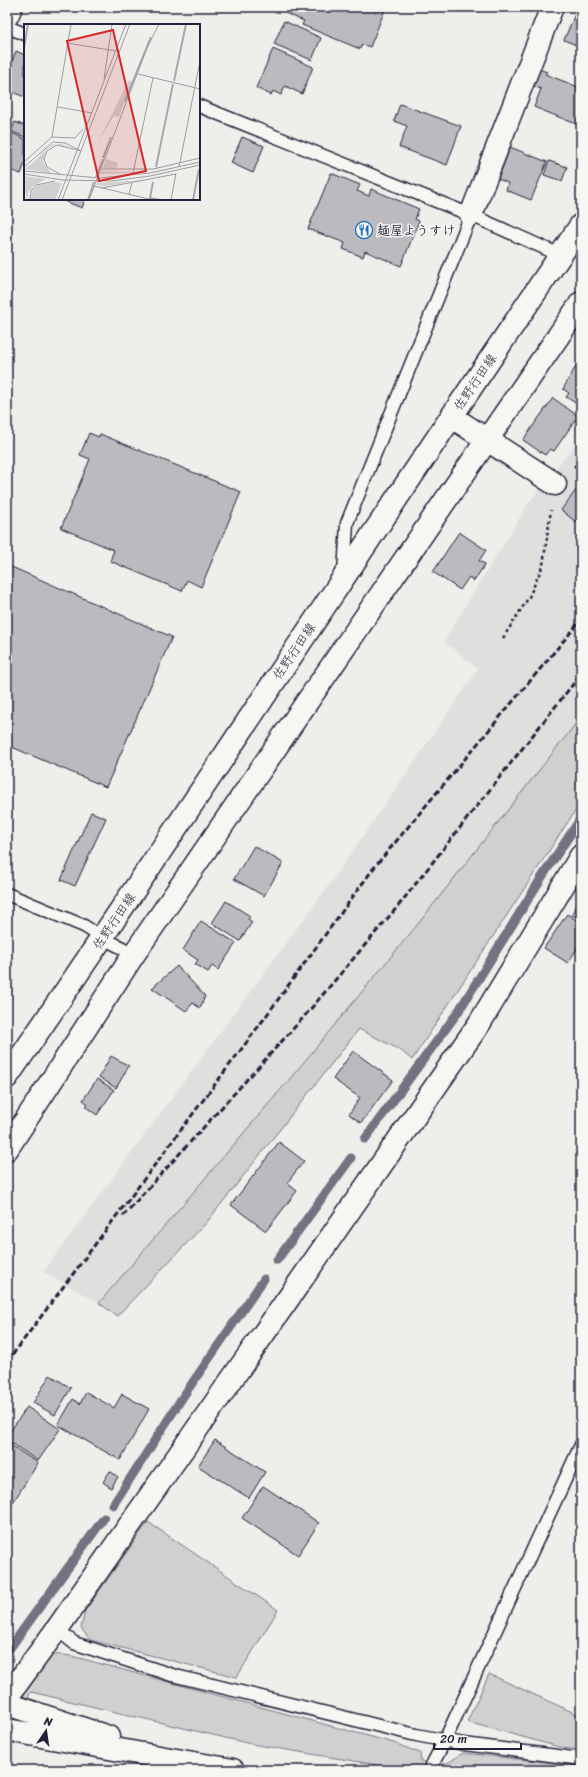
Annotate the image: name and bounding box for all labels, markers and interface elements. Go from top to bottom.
inset map [24,24,200,200]
place label: 麺屋ようすけ [377,219,455,242]
restaurant icon: 麺屋ようすけ [354,220,374,240]
street label: 佐野行田線 [447,348,503,415]
street label: 佐野行田線 [266,617,322,684]
street label: 佐野行田線 [86,887,142,954]
north arrow [26,1711,66,1751]
text: N [41,1711,54,1732]
scale bar [434,1725,521,1751]
text: 20 m [440,1728,467,1750]

